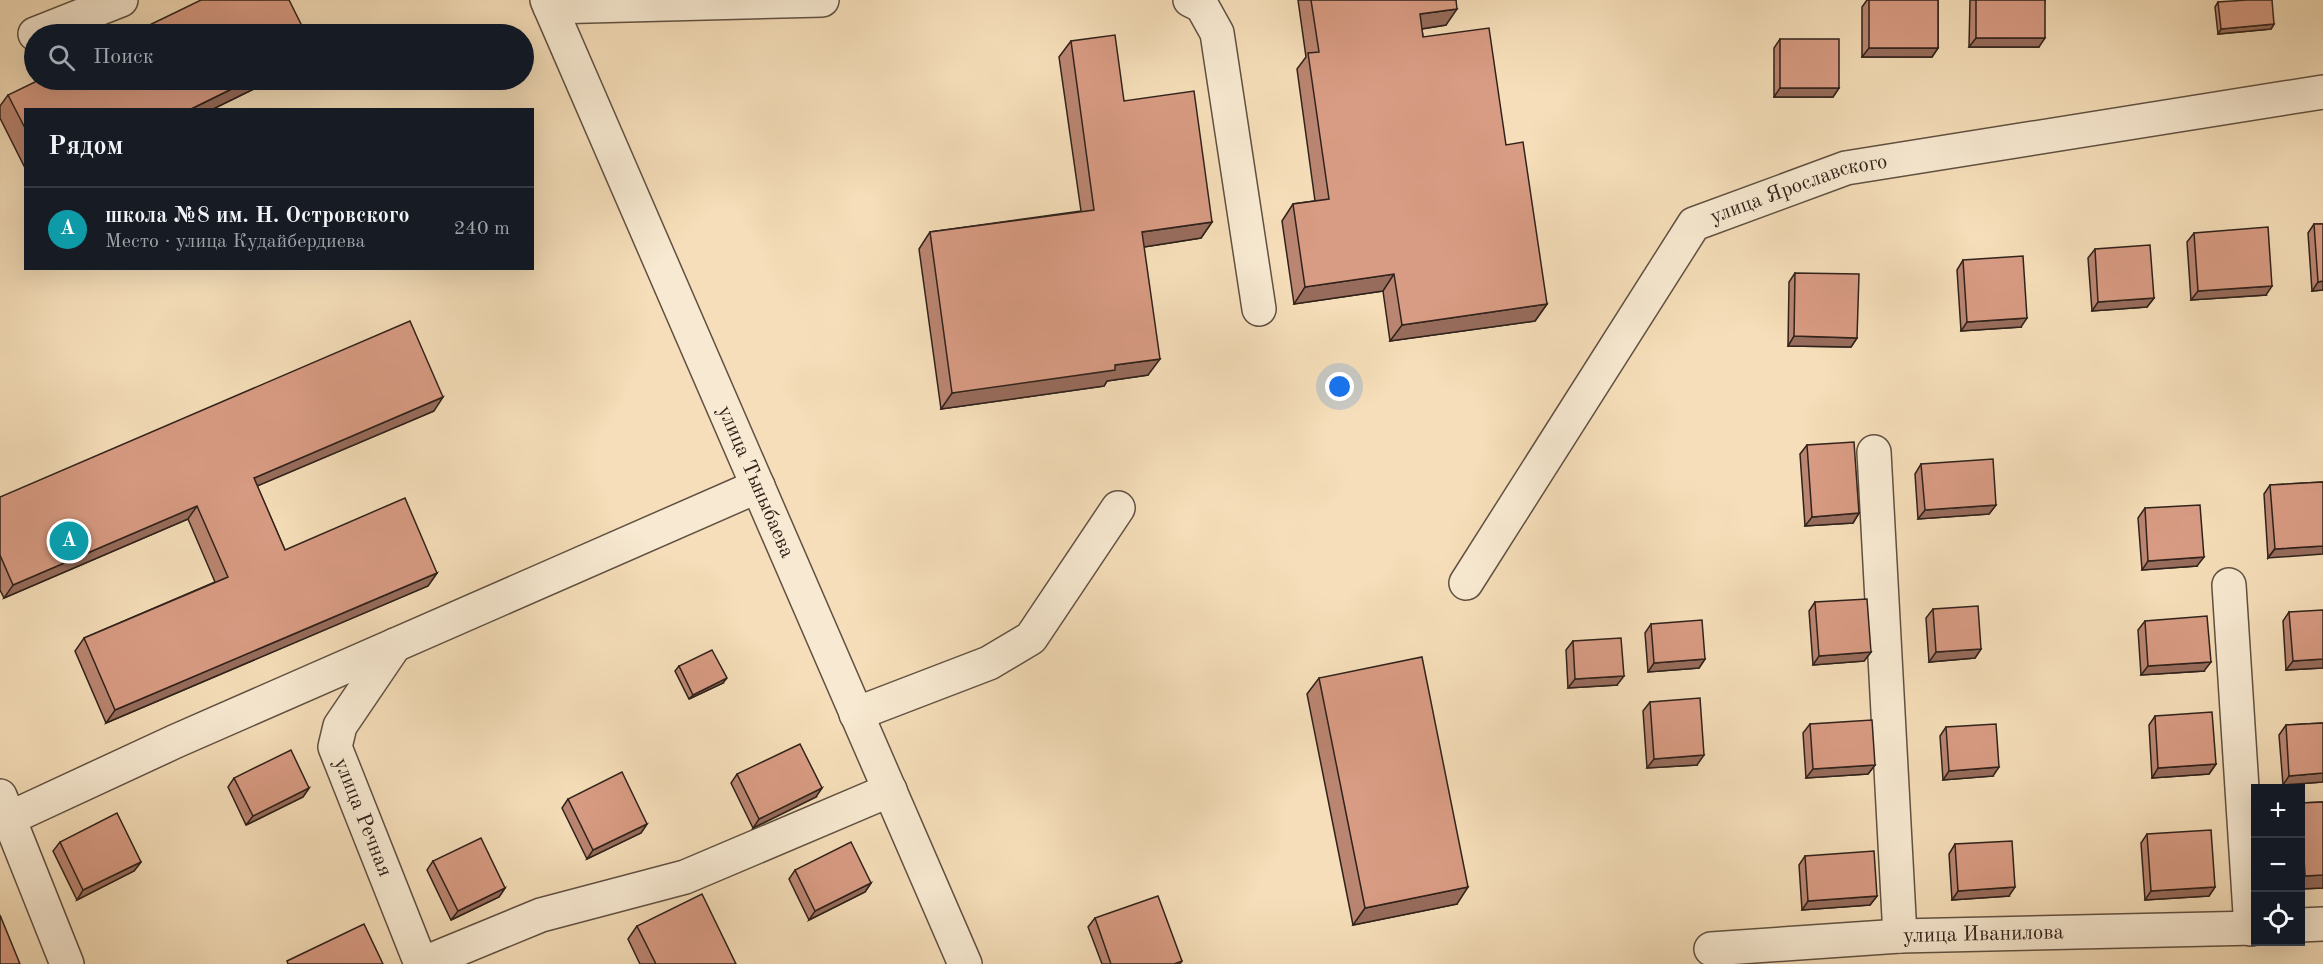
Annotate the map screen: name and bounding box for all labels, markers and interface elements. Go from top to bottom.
search box [24,24,534,90]
icon: search [45,41,78,74]
text: Поиск [93,46,154,68]
text: Рядом [48,134,123,160]
street label: улица Ярославского [1707,151,1889,228]
text: школа №8 им. Н. Островского [105,205,410,227]
text: A [60,219,75,239]
text: 240 m [454,219,510,239]
text: Место · улица Кудайбердиева [105,232,365,252]
your location [1325,372,1354,401]
street label: улица Тыныбаева [714,402,798,561]
pin: A [50,518,88,564]
street label: улица Речная [330,755,396,880]
map controls [2251,784,2305,946]
button: + [2251,784,2305,838]
button: − [2251,838,2305,892]
button: locate [2251,892,2305,946]
street label: улица Иванилова [1903,922,2064,946]

